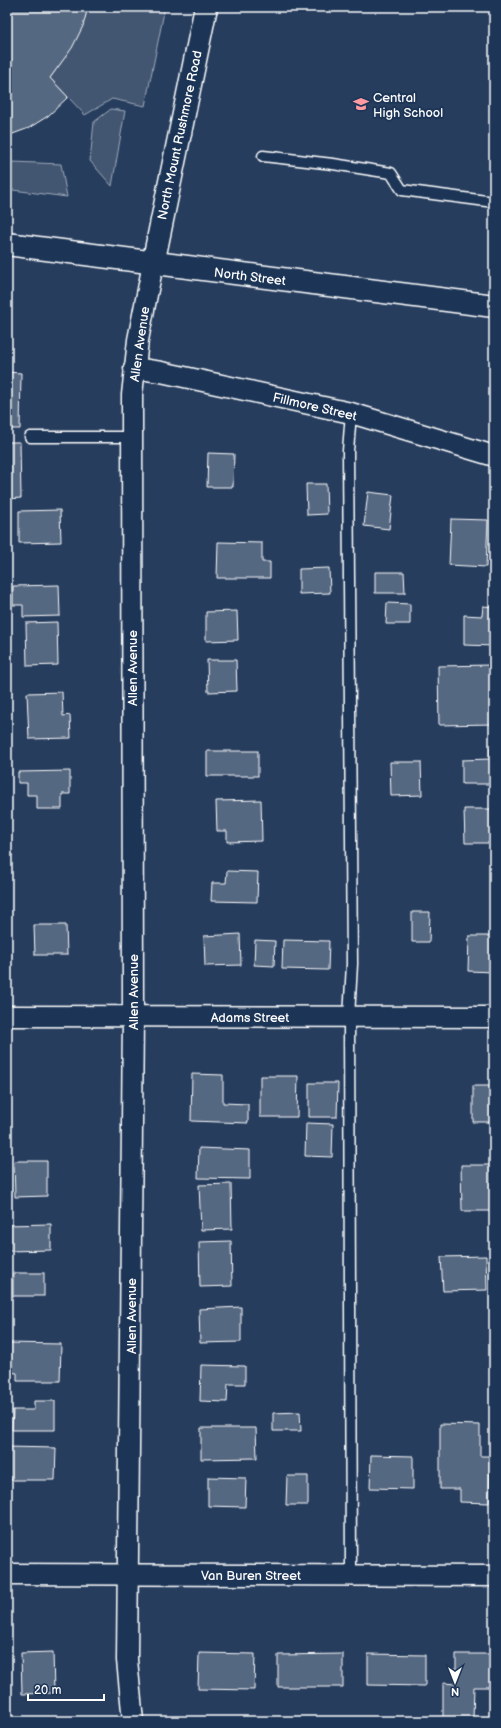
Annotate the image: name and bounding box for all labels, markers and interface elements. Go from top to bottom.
street label: North Mount Rushmore Road [154,49,206,221]
place label: Central High School [373,90,443,121]
school or university icon: Central High School [352,95,370,113]
street label: North Street [213,265,287,289]
street label: Allen Avenue [127,305,153,383]
street label: Fillmore Street [271,390,358,424]
street label: Allen Avenue [125,630,141,706]
street label: Allen Avenue [126,954,142,1030]
street label: Adams Street [211,1010,289,1026]
street label: Allen Avenue [124,1278,140,1354]
street label: Van Buren Street [201,1568,301,1584]
north arrow [435,1662,475,1702]
scale bar [28,1676,104,1702]
text: 20 m [34,1683,61,1698]
text: N [451,1685,459,1698]

